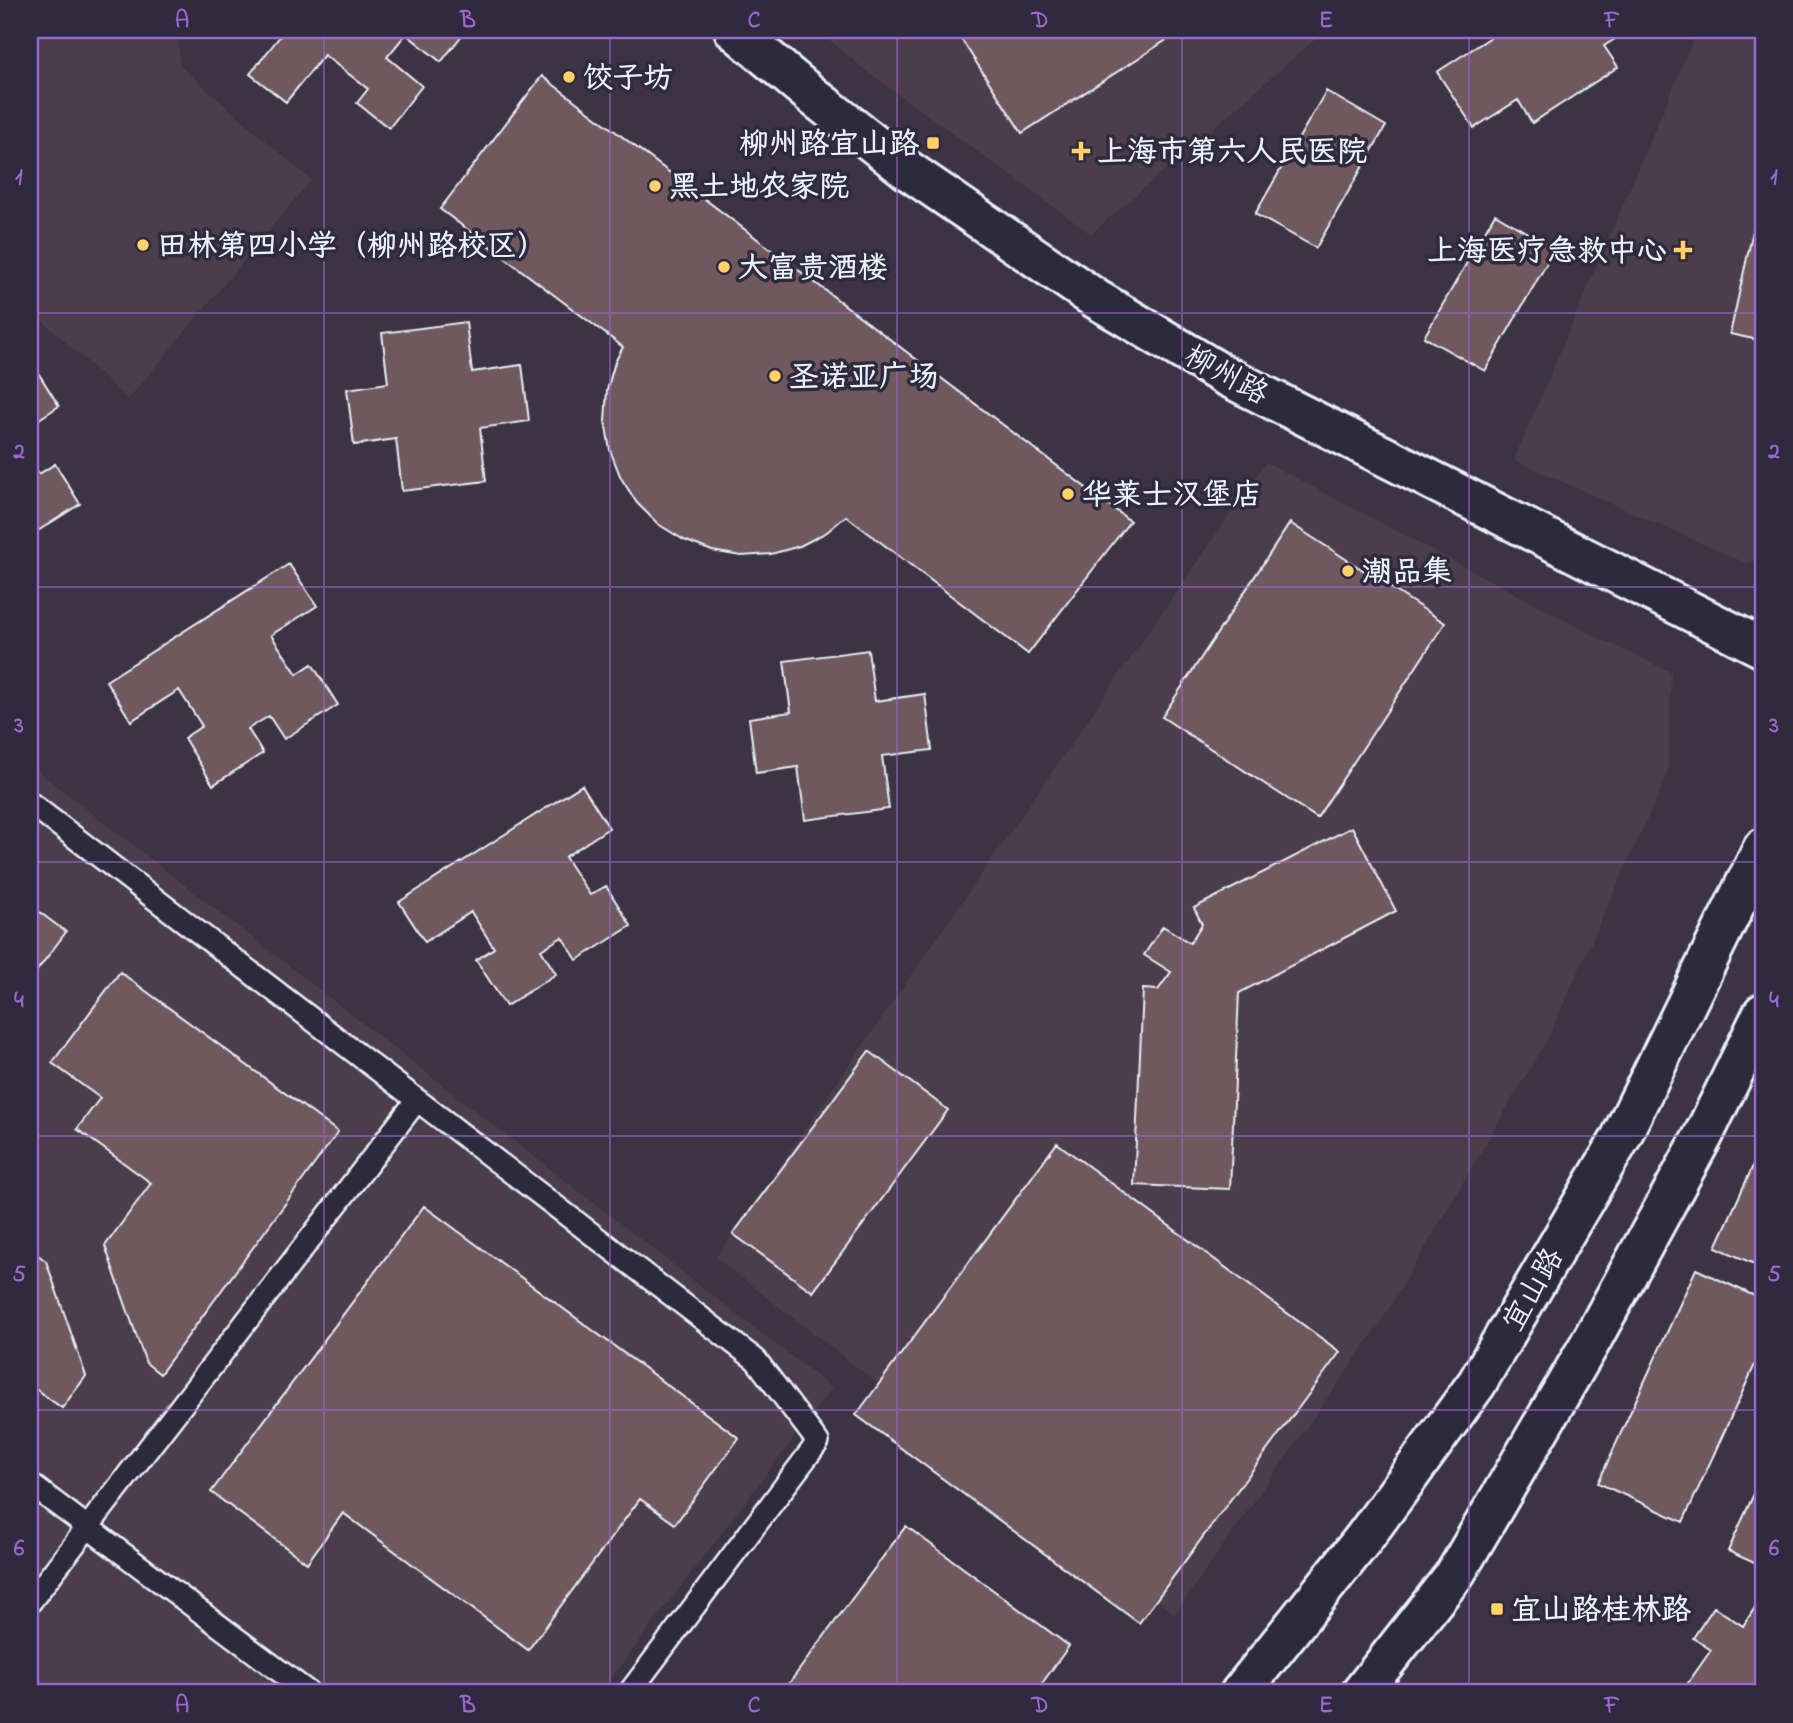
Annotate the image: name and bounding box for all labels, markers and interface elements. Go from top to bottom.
text: A [175,5,189,38]
text: B [459,5,476,38]
text: C [748,5,761,38]
text: D [1031,5,1048,38]
text: E [1319,5,1333,38]
text: F [1604,5,1620,38]
place label: 饺子坊 [583,58,673,102]
marker: 饺子坊 [561,69,577,85]
place label: 柳州路宜山路 [739,124,919,168]
place label: 上海市第六人民医院 [1097,132,1367,176]
marker: 柳州路宜山路 [925,135,941,151]
marker: 上海市第六人民医院 [1071,141,1091,161]
text: 1 [15,162,23,195]
text: 1 [1770,162,1778,195]
place label: 黑土地农家院 [669,167,849,211]
marker: 黑土地农家院 [647,178,663,194]
place label: 田林第四小学（柳州路校区） [157,226,547,270]
place label: 上海医疗急救中心 [1427,231,1667,275]
marker: 田林第四小学（柳州路校区） [135,237,151,253]
marker: 上海医疗急救中心 [1673,240,1693,260]
place label: 大富贵酒楼 [738,248,888,292]
marker: 大富贵酒楼 [716,259,732,275]
street label: 柳州路 [1176,336,1276,418]
place label: 圣诺亚广场 [789,357,939,401]
marker: 圣诺亚广场 [767,368,783,384]
text: 2 [12,436,25,469]
text: 2 [1767,436,1780,469]
place label: 华莱士汉堡店 [1082,475,1262,519]
marker: 华莱士汉堡店 [1060,486,1076,502]
place label: 潮品集 [1362,552,1452,596]
marker: 潮品集 [1340,563,1356,579]
text: 3 [13,710,24,743]
text: 3 [1768,710,1779,743]
text: 4 [14,985,24,1018]
text: 4 [1769,985,1779,1018]
street label: 宜山路 [1493,1241,1576,1340]
text: 5 [12,1259,26,1292]
text: 5 [1767,1259,1781,1292]
text: 6 [14,1533,25,1566]
text: 6 [1769,1533,1780,1566]
place label: 宜山路桂林路 [1511,1590,1691,1634]
marker: 宜山路桂林路 [1489,1601,1505,1617]
text: A [175,1690,189,1723]
text: B [459,1690,476,1723]
text: C [748,1690,761,1723]
text: D [1031,1690,1048,1723]
text: E [1319,1690,1333,1723]
text: F [1604,1690,1620,1723]

